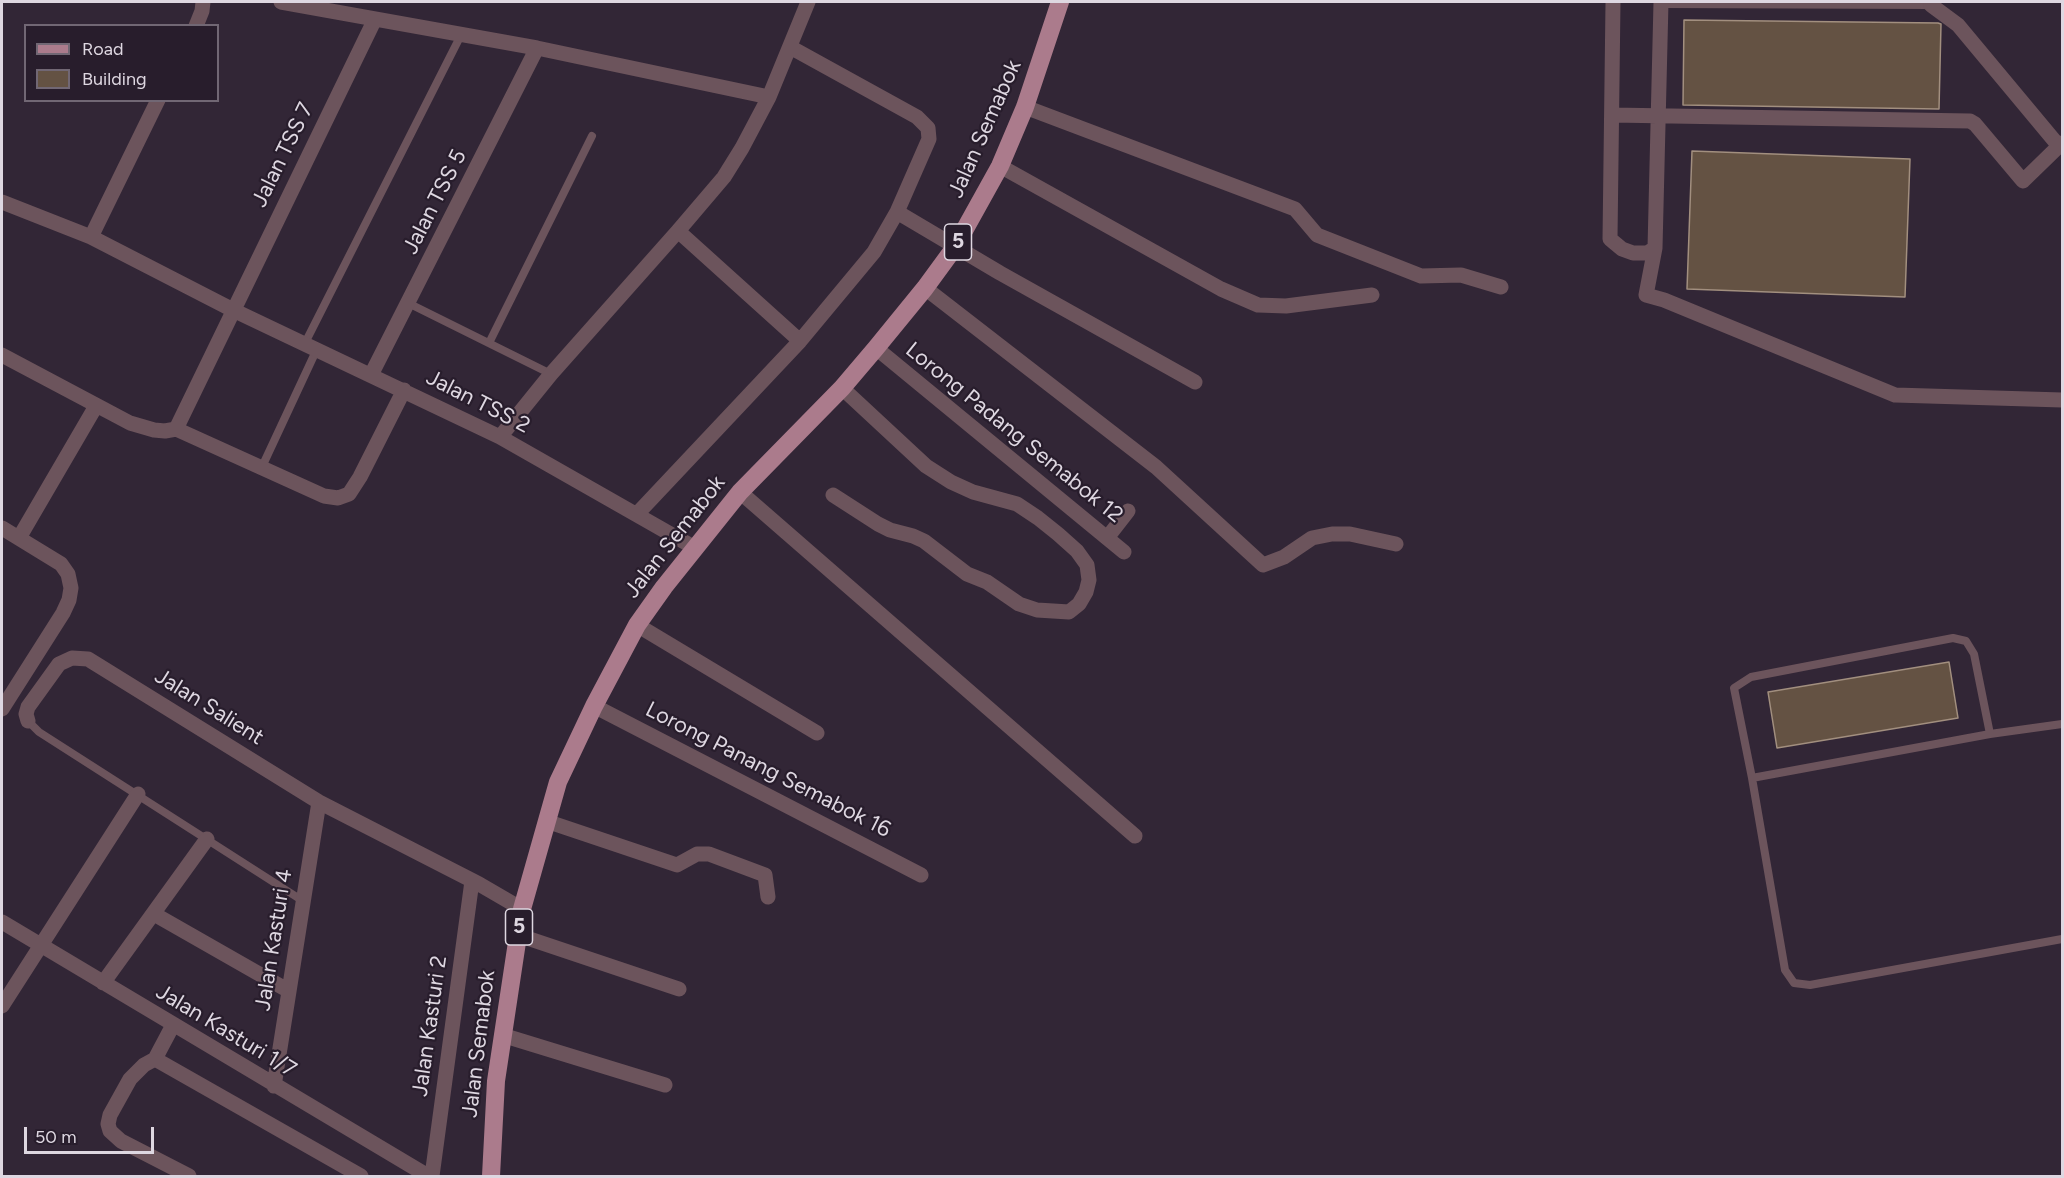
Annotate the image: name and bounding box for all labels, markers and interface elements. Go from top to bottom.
legend [24,24,219,102]
text: Road [82,38,123,60]
street label: Jalan Semabok [943,56,1027,202]
text: Building [82,68,147,90]
street label: Jalan TSS 7 [246,99,320,211]
street label: Jalan TSS 5 [397,145,473,259]
road number: 5 [944,224,972,260]
street label: Lorong Padang Semabok 12 [900,337,1128,529]
street label: Jalan TSS 2 [422,365,534,439]
street label: Jalan Semabok [619,471,731,603]
street label: Jalan Salient [150,663,268,751]
street label: Lorong Panang Semabok 16 [641,697,895,843]
street label: Jalan Kasturi 4 [250,867,298,1013]
road number: 5 [506,909,532,945]
street label: Jalan Kasturi 2 [407,954,453,1098]
street label: Jalan Semabok [457,969,501,1119]
street label: Jalan Kasturi 1/7 [151,979,301,1083]
scale bar [27,1115,158,1153]
text: 50 m [35,1126,77,1148]

